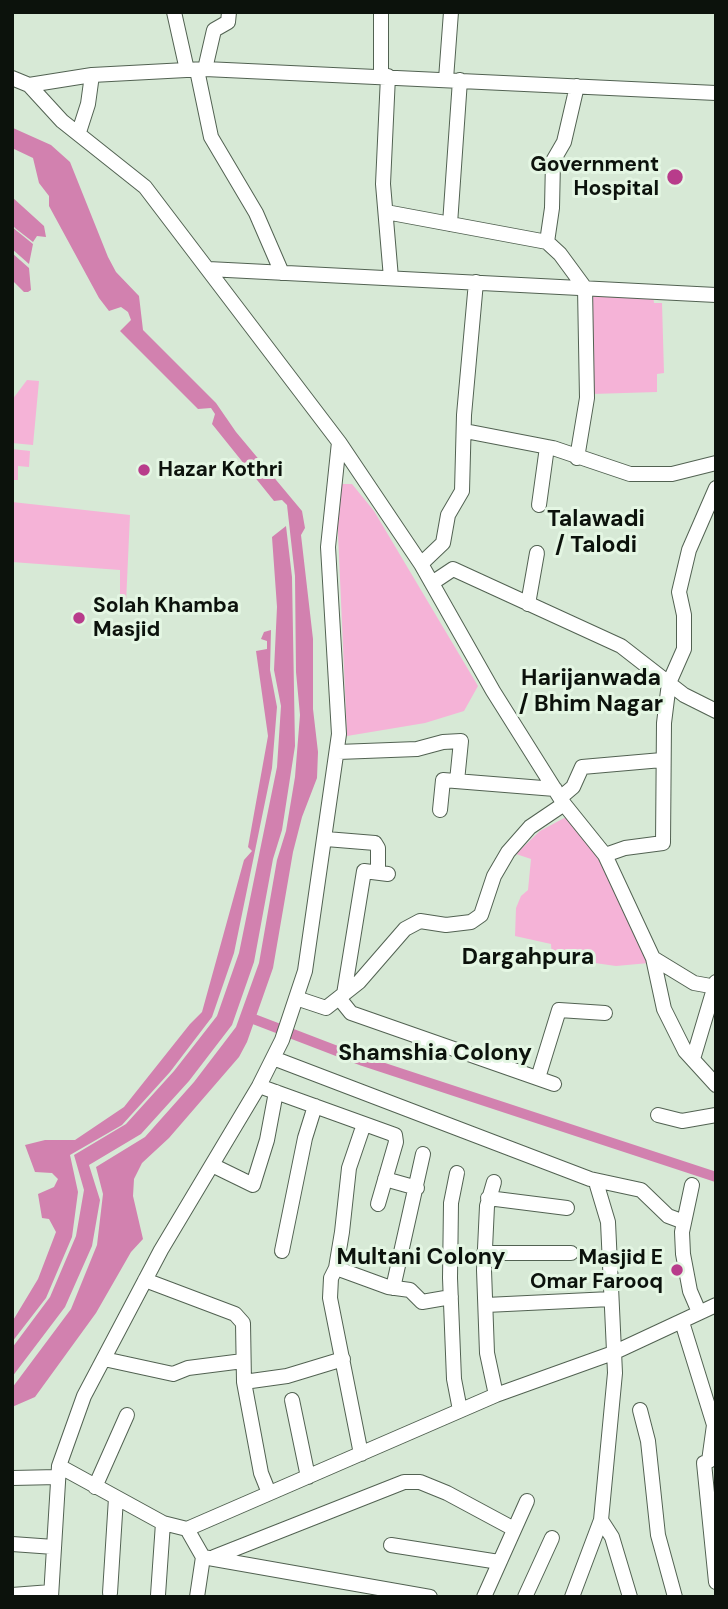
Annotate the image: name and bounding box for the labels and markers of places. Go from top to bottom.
place label: Government Hospital [530,152,659,202]
marker: Government Hospital [665,167,685,187]
place label: Hazar Kothri [158,457,283,483]
marker: Hazar Kothri [136,462,152,478]
place label: Solah Khamba Masjid [93,593,239,643]
marker: Solah Khamba Masjid [71,610,87,626]
place label: Masjid E Omar Farooq [530,1245,663,1295]
marker: Masjid E Omar Farooq [669,1262,685,1278]

